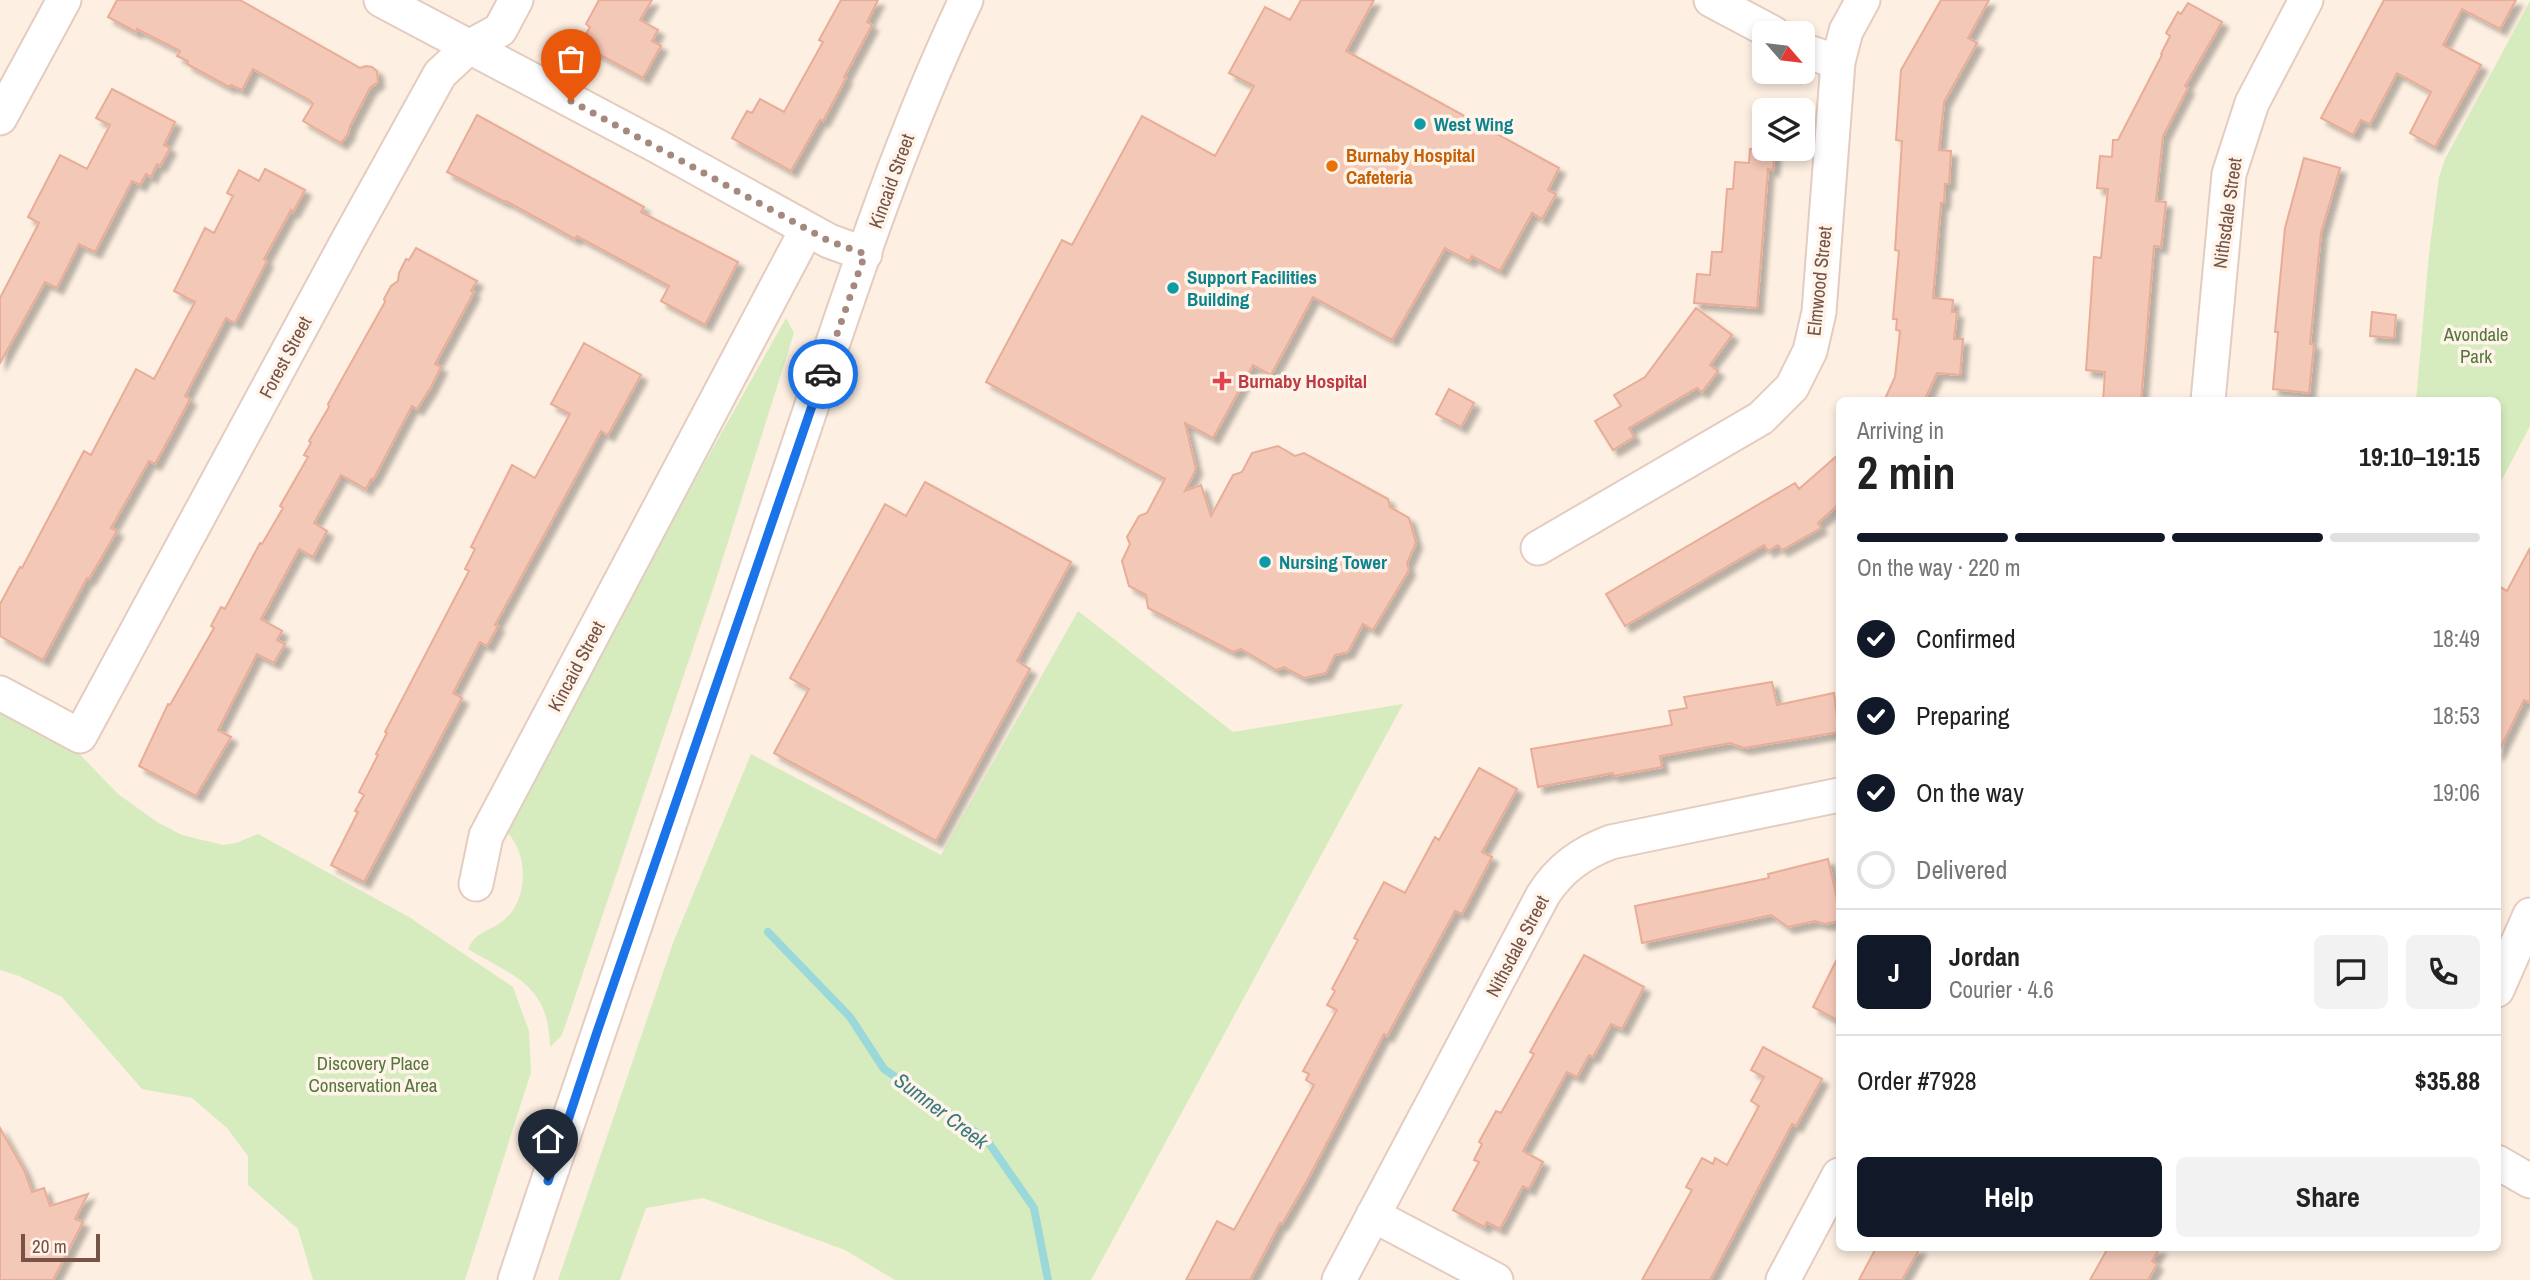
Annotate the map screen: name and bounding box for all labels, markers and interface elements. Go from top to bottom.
north arrow [1752,21,1815,84]
map controls [1752,21,1815,161]
pin [541,29,601,101]
icon: bag [552,40,590,78]
button: layers [1752,98,1815,161]
place label: West Wing [1434,111,1514,137]
marker: West Wing [1412,116,1428,132]
street label: Kincaid Street [862,130,920,232]
place label: Burnaby Hospital Cafeteria [1346,142,1475,190]
street label: Nithsdale Street [2206,155,2248,270]
marker: Burnaby Hospital Cafeteria [1324,158,1340,174]
street label: Elmwood Street [1800,224,1838,337]
place label: Support Facilities Building [1187,264,1317,312]
marker: Support Facilities Building [1165,280,1181,296]
street label: Forest Street [253,311,318,403]
park label: Avondale Park [2443,321,2508,369]
courier [788,339,858,409]
icon: car [804,355,842,393]
place label: Burnaby Hospital [1238,368,1367,394]
marker: Burnaby Hospital [1212,371,1232,391]
text: Arriving in [1857,415,1944,446]
text: 19:10–19:15 [2359,439,2480,474]
text: 2 min [1857,441,1956,503]
place label: Nursing Tower [1279,549,1387,575]
text: On the way · 220 m [1857,552,2021,583]
marker: Nursing Tower [1257,554,1273,570]
street label: Kincaid Street [541,616,611,716]
icon: check [1857,620,1895,658]
text: Confirmed [1916,621,2016,656]
text: 18:49 [2433,623,2480,654]
icon: check [1857,697,1895,735]
text: Preparing [1916,698,2010,733]
text: 18:53 [2433,700,2480,731]
icon: check [1857,774,1895,812]
text: On the way [1916,775,2024,810]
text: 19:06 [2433,777,2480,808]
text: Delivered [1916,852,2007,887]
street label: Nithsdale Street [1479,890,1555,1001]
button: chat [2314,935,2388,1009]
button: phone [2406,935,2480,1009]
text: Jordan [1949,939,2020,974]
text: J [1888,955,1900,990]
text: Courier · 4.6 [1949,974,2054,1005]
park label: Discovery Place Conservation Area [308,1050,438,1098]
text: Order #7928 [1857,1063,1977,1098]
text: $35.88 [2415,1063,2480,1098]
water label: Sumner Creek [888,1066,995,1156]
pin [518,1109,578,1181]
icon: home [529,1120,567,1158]
button: Help [1857,1157,2162,1237]
button: Share [2176,1157,2480,1237]
scale bar [21,1231,100,1263]
text: 20 m [32,1233,67,1259]

